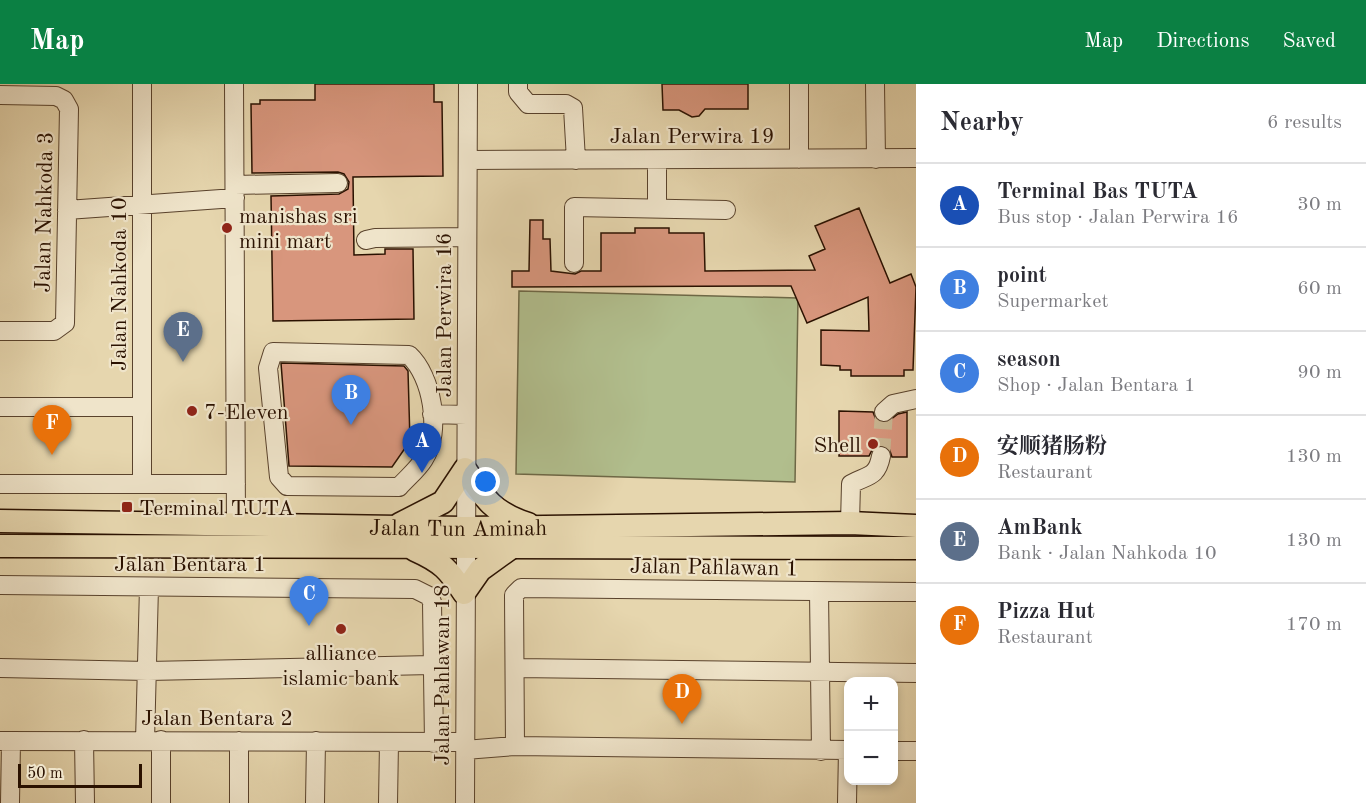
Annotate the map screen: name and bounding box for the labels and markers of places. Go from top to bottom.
place label: manishas sri mini mart [239,206,358,253]
marker: manishas sri mini mart [220,221,234,235]
pin: E [164,312,202,362]
pin: B [332,376,370,425]
place label: 7-Eleven [204,402,289,424]
marker: 7-Eleven [185,404,199,418]
pin: F [32,406,72,455]
pin: A [402,424,442,473]
place label: Shell [813,435,861,457]
marker: Shell [866,437,880,451]
place label: Terminal TUTA [139,498,294,520]
marker: Terminal TUTA [120,500,134,514]
pin: C [290,576,328,626]
marker: alliance islamic bank [334,622,348,636]
place label: alliance islamic bank [283,643,399,690]
pin: D [662,674,702,724]

